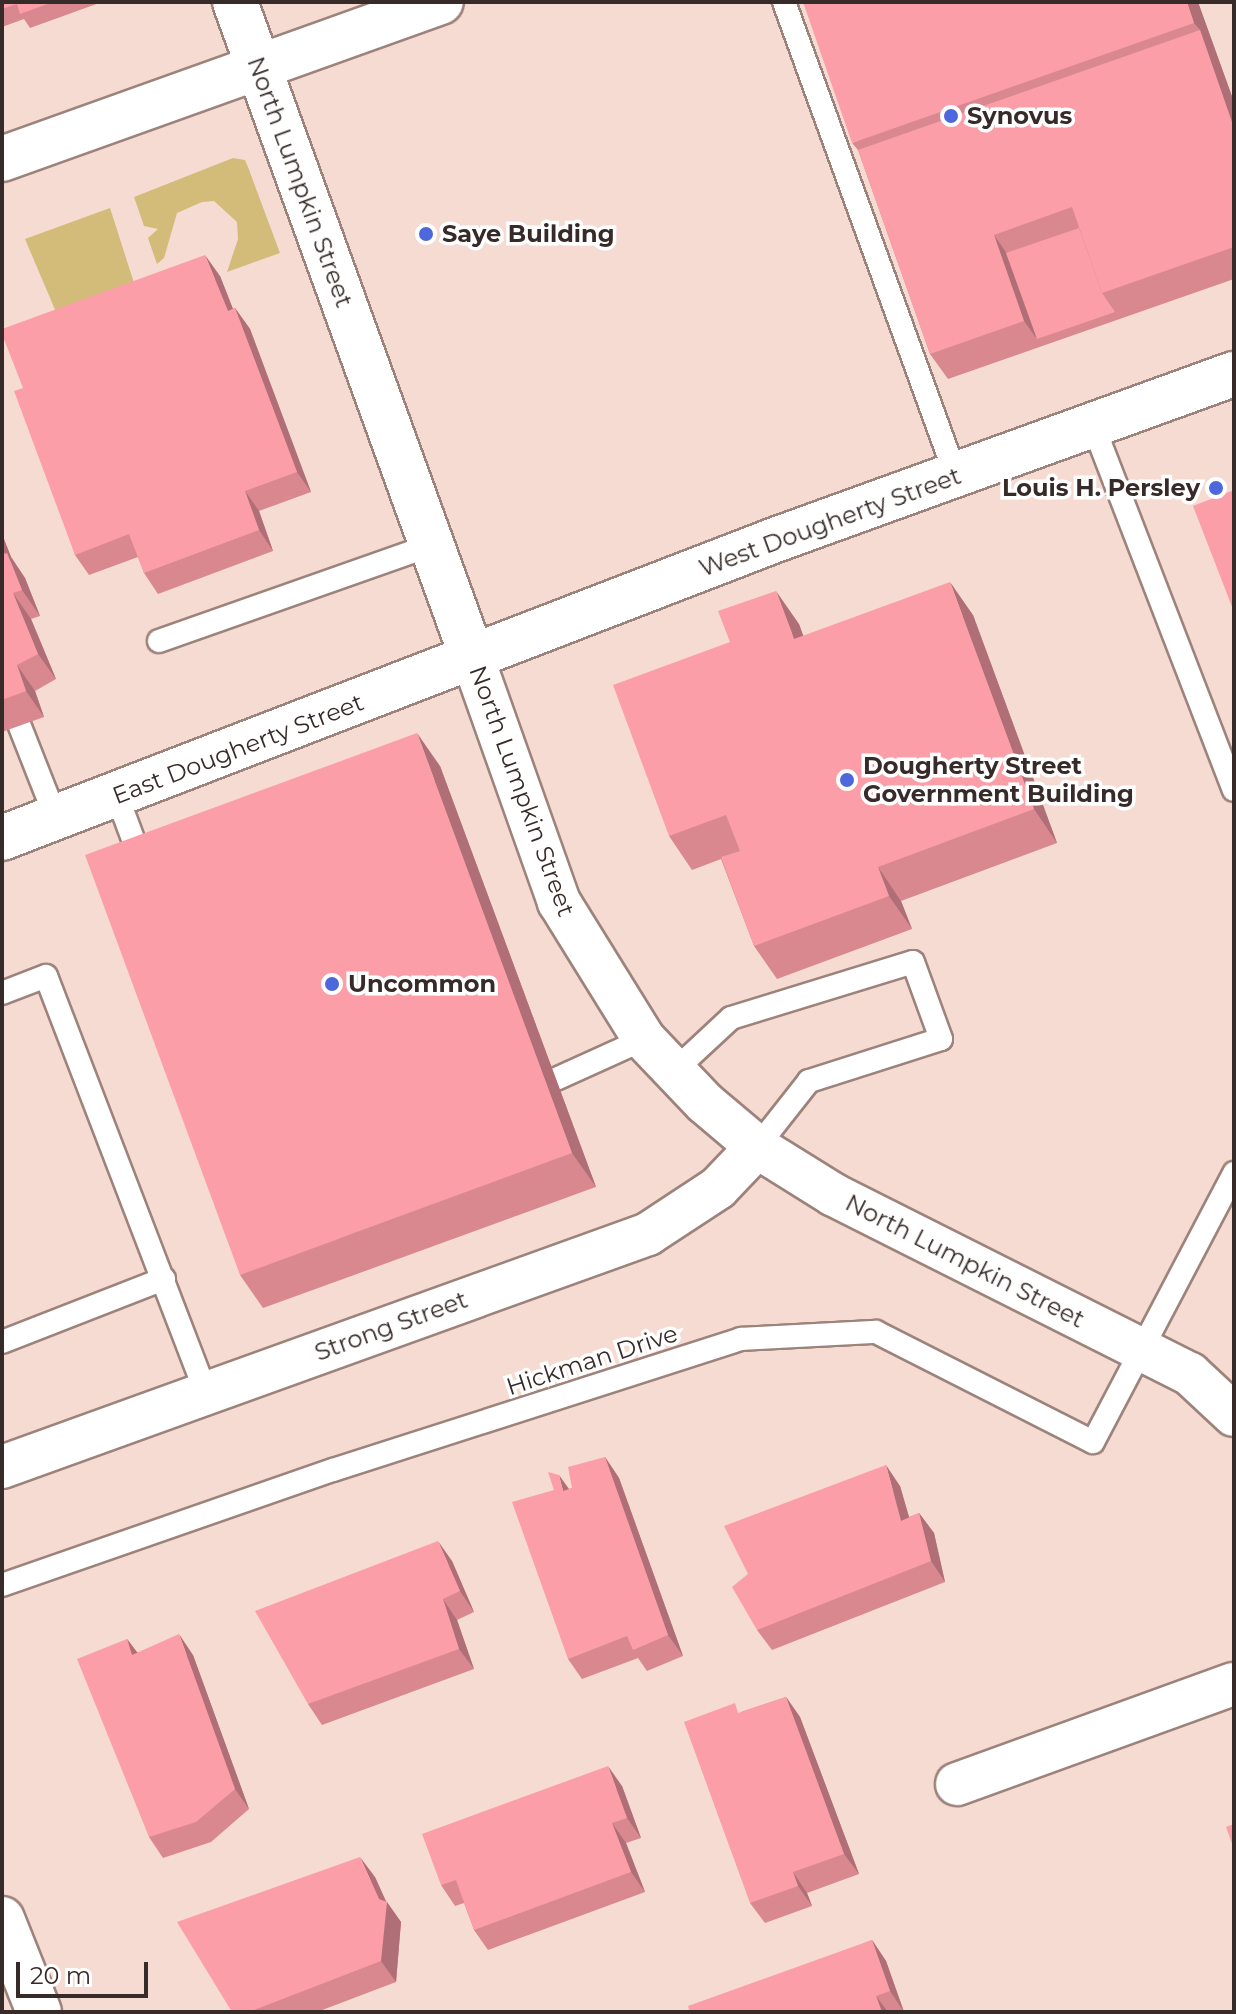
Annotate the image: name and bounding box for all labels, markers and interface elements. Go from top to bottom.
street label: North Lumpkin Street [241,53,359,311]
place label: Synovus [967,102,1072,130]
marker: Synovus [942,107,960,125]
place label: Saye Building [442,220,614,248]
marker: Saye Building [417,225,435,243]
street label: West Dougherty Street [695,461,965,583]
place label: Louis H. Persley [1002,474,1200,502]
marker: Louis H. Persley [1207,479,1225,497]
street label: North Lumpkin Street [463,662,581,920]
street label: East Dougherty Street [108,688,368,810]
place label: Dougherty Street Government Building [863,752,1134,808]
marker: Dougherty Street Government Building [838,771,856,789]
place label: Uncommon [348,970,496,998]
marker: Uncommon [323,975,341,993]
street label: North Lumpkin Street [841,1188,1089,1334]
street label: Strong Street [311,1285,471,1367]
street label: Hickman Drive [503,1319,681,1401]
scale bar [20,1946,152,1996]
text: 20 m [30,1961,91,1990]

